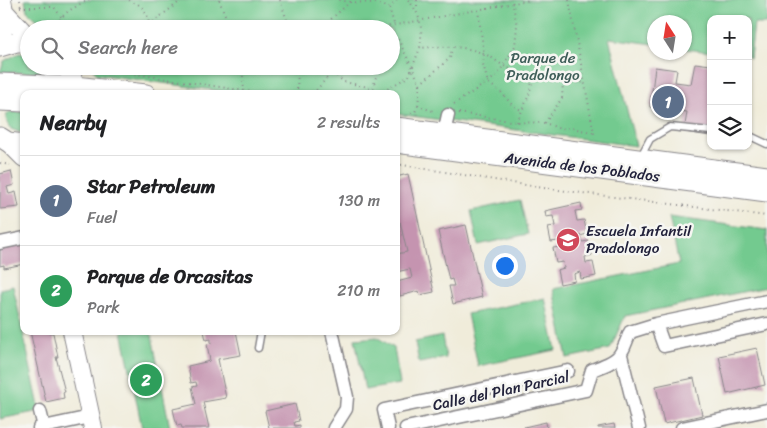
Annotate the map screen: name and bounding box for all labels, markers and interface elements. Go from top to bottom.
north arrow [647,15,692,60]
map controls [707,15,752,150]
button: + [707,15,752,60]
search box [20,20,400,75]
text: Search here [78,31,178,64]
icon: search [38,34,66,62]
park label: Parque de Pradolongo [506,45,580,88]
button: − [707,60,752,105]
pin: 1 [652,83,684,121]
text: Nearby [40,104,106,142]
button: layers [707,105,752,150]
text: 2 results [317,108,380,137]
street label: Avenida de los Poblados [502,144,661,189]
text: Star Petroleum [87,170,215,203]
text: 1 [53,186,59,215]
text: 130 m [338,186,380,215]
text: Fuel [87,203,117,232]
place label: Escuela Infantil Pradolongo [586,218,692,261]
school or university icon: Escuela Infantil Pradolongo [555,227,581,253]
your location [492,253,518,279]
text: Parque de Orcasitas [87,260,253,293]
text: 2 [51,276,61,305]
text: 210 m [337,276,380,305]
text: Park [87,293,120,322]
pin: 2 [130,361,162,399]
street label: Calle del Plan Parcial [430,364,573,418]

